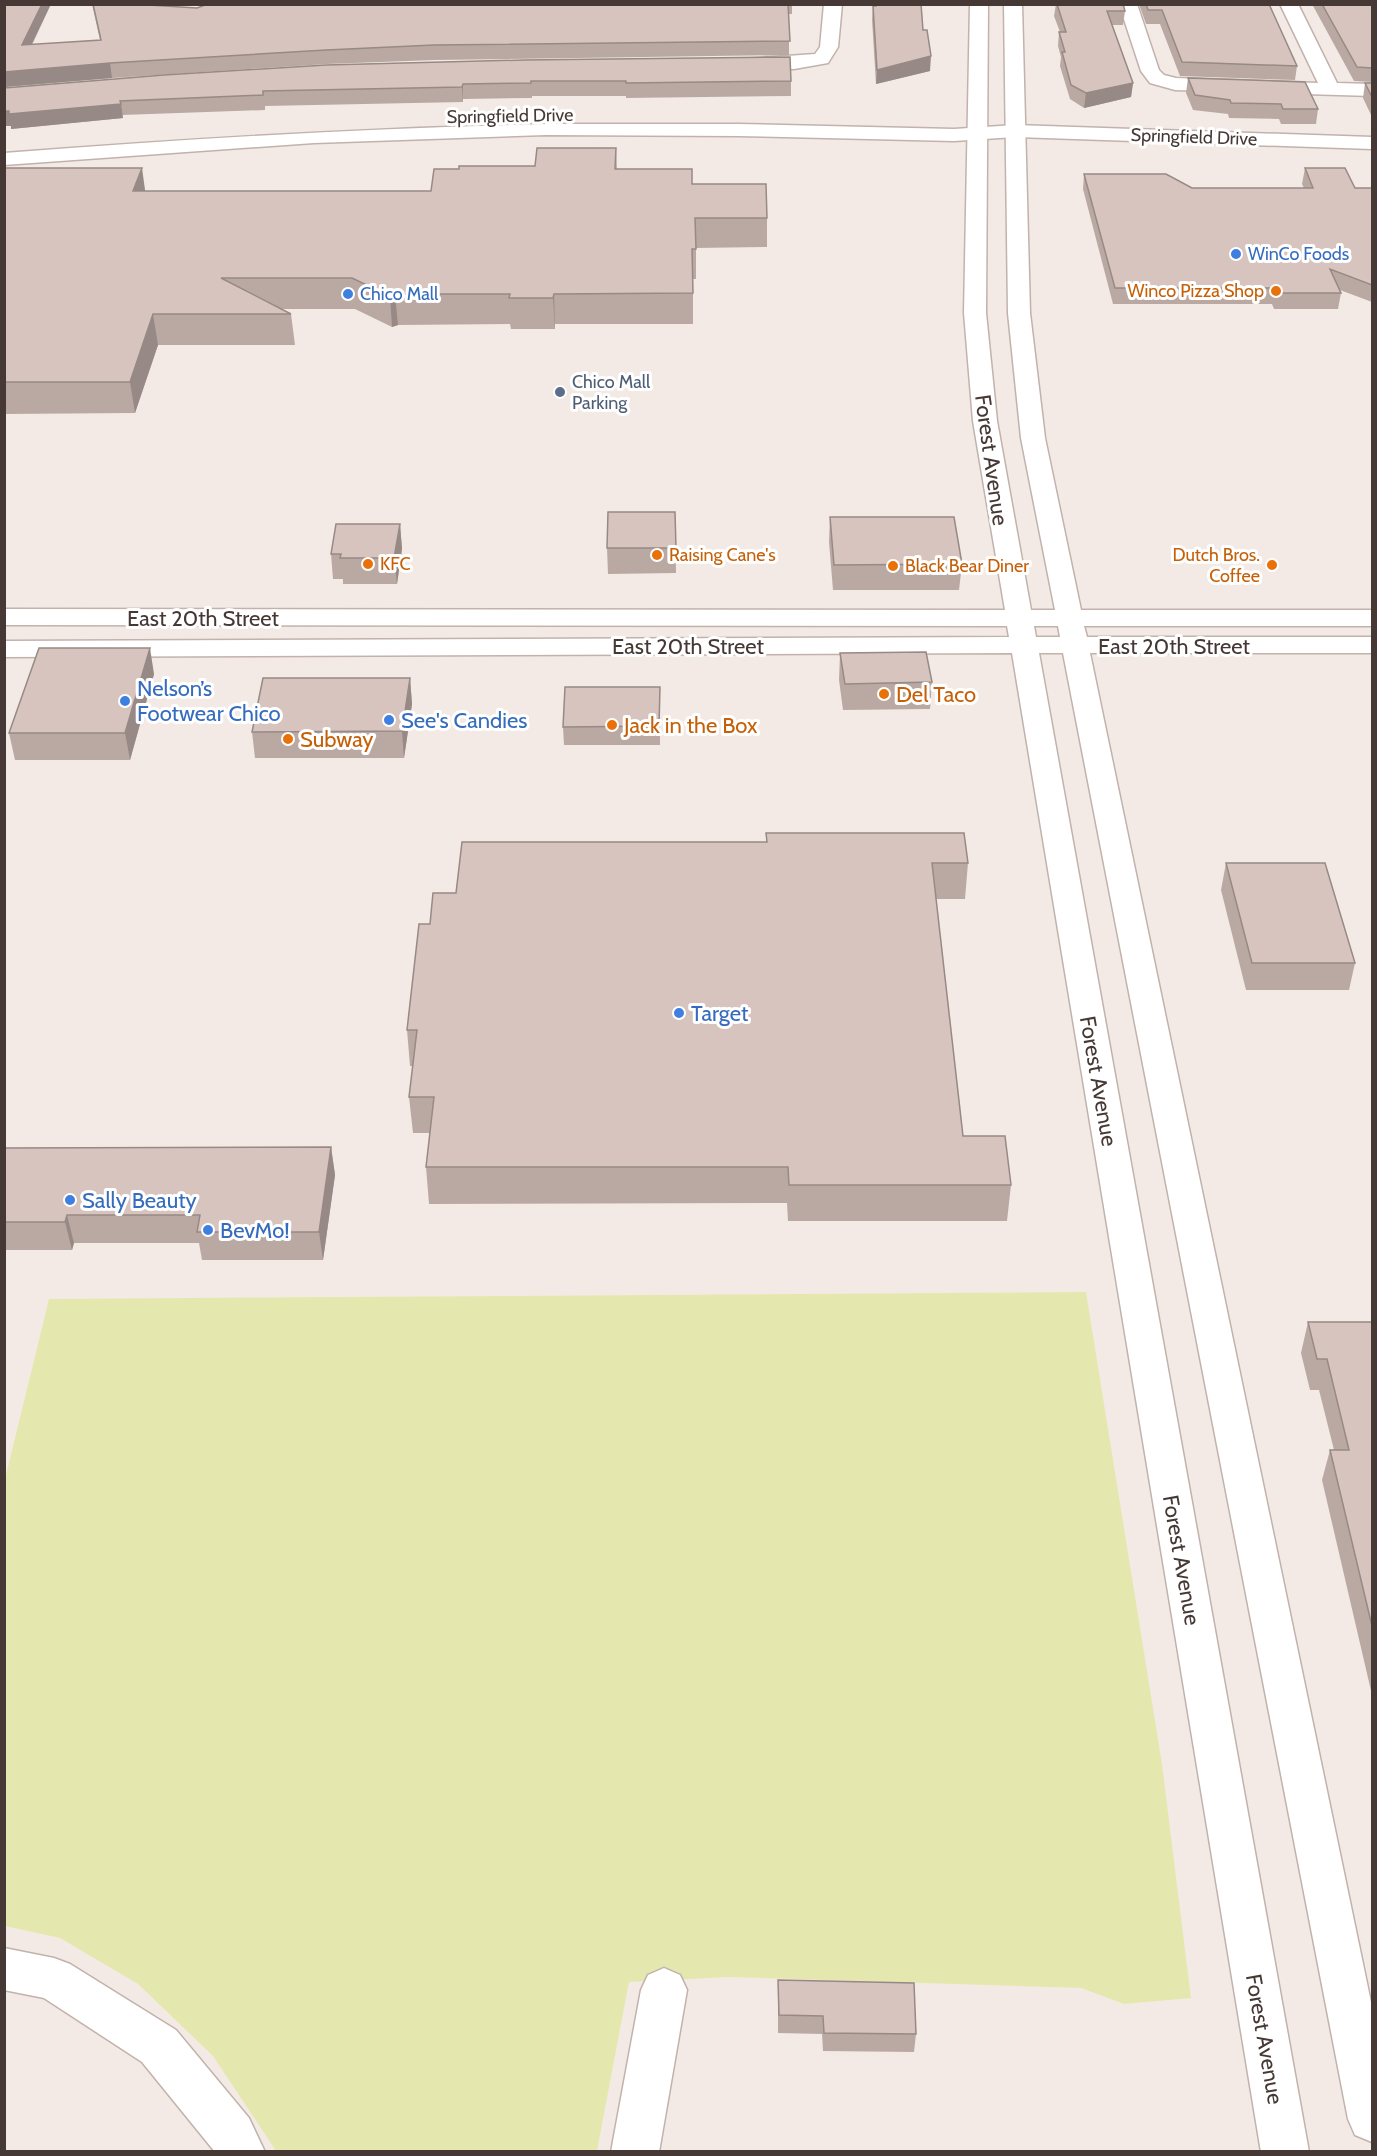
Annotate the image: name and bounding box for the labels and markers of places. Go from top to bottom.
place label: WinCo Foods [1248,243,1349,265]
marker: WinCo Foods [1229,247,1243,261]
place label: Winco Pizza Shop [1127,280,1264,302]
place label: Chico Mall [360,283,439,305]
marker: Winco Pizza Shop [1269,284,1283,298]
marker: Chico Mall [341,287,355,301]
place label: Chico Mall Parking [572,371,651,414]
marker: Chico Mall Parking [553,385,567,399]
place label: Raising Cane's [669,544,776,566]
place label: Dutch Bros. Coffee [1172,544,1260,587]
marker: Raising Cane's [650,548,664,562]
place label: KFC [380,553,411,575]
place label: Black Bear Diner [905,555,1029,577]
marker: KFC [361,557,375,571]
marker: Dutch Bros. Coffee [1265,558,1279,572]
marker: Black Bear Diner [886,559,900,573]
place label: Nelson’s Footwear Chico [137,675,281,727]
place label: Del Taco [896,681,976,708]
marker: Del Taco [877,687,891,701]
marker: Nelson’s Footwear Chico [118,694,132,708]
place label: See's Candies [401,707,527,734]
place label: Jack in the Box [623,712,758,739]
marker: See's Candies [382,713,396,727]
marker: Jack in the Box [605,718,619,732]
place label: Subway [300,726,373,753]
marker: Subway [281,732,295,746]
place label: Target [691,1000,749,1027]
marker: Target [672,1006,686,1020]
place label: Sally Beauty [82,1187,197,1214]
marker: Sally Beauty [63,1193,77,1207]
place label: BevMo! [220,1217,290,1244]
marker: BevMo! [201,1223,215,1237]

